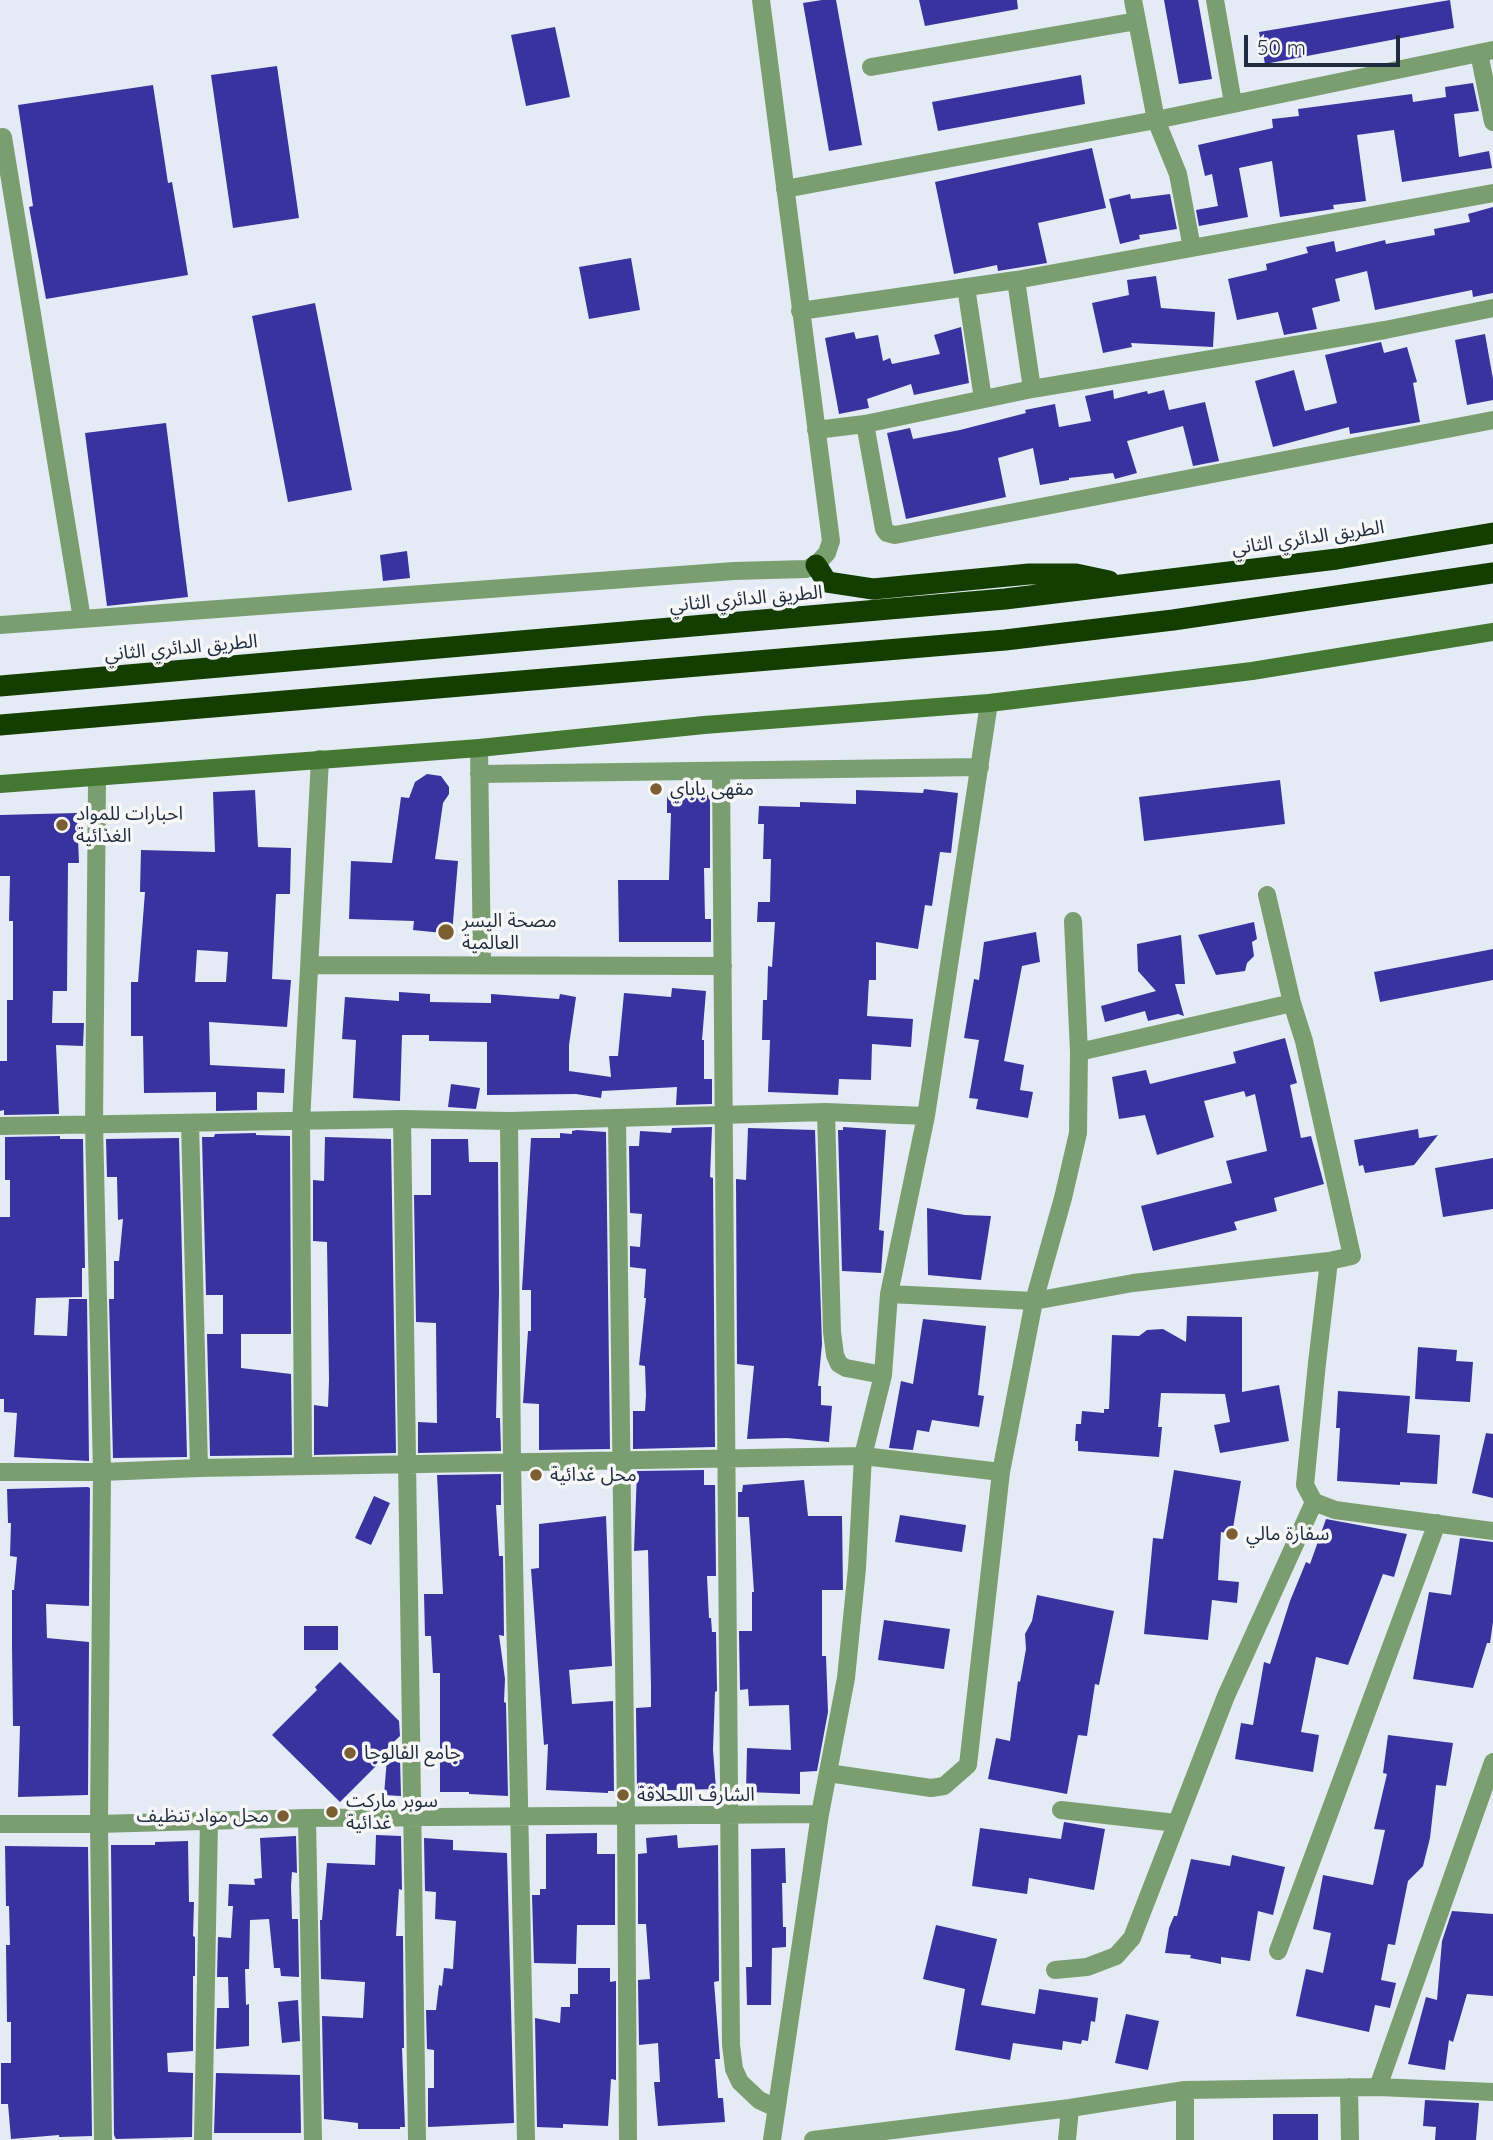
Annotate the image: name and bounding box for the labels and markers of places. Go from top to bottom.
place label: مقهى باباي [670,778,754,800]
marker: مقهى باباي [648,781,664,797]
place label: احبارات للمواد الغذائية [76,803,183,847]
marker: احبارات للمواد الغذائية [54,817,70,833]
place label: مصحة اليسر العالمية [462,910,557,954]
marker: مصحة اليسر العالمية [436,922,456,942]
place label: محل غدائية [550,1464,637,1486]
marker: محل غدائية [528,1467,544,1483]
place label: سفارة مالي [1246,1523,1329,1545]
marker: سفارة مالي [1224,1526,1240,1542]
place label: جامع الفالوجا [364,1742,461,1764]
marker: جامع الفالوجا [342,1745,358,1761]
place label: الشارف اللحلاقة [637,1784,755,1806]
marker: الشارف اللحلاقة [615,1787,631,1803]
place label: سوبر ماركت غدائية [346,1790,438,1834]
marker: سوبر ماركت غدائية [324,1804,340,1820]
place label: محل مواد تنظيف [137,1805,269,1827]
marker: محل مواد تنظيف [275,1808,291,1824]

